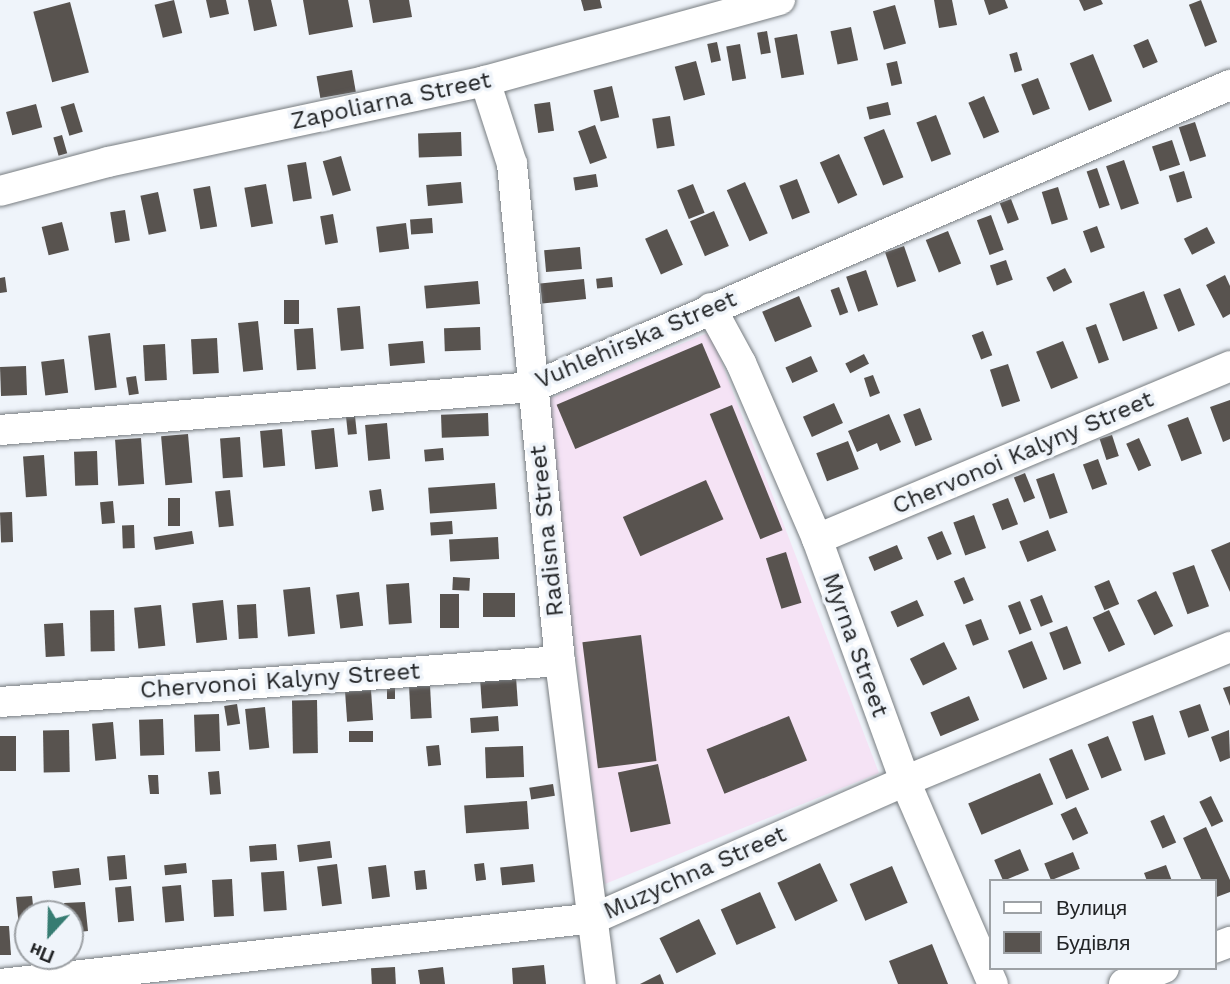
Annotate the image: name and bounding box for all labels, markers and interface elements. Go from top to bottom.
street label: Zapoliarna Street [288,66,494,136]
street label: Vuhlehirska Street [531,285,741,395]
street label: Chervonoi Kalyny Street [888,385,1158,521]
street label: Radisna Street [524,444,570,618]
street label: Myrna Street [816,569,894,721]
street label: Chervonoi Kalyny Street [139,657,421,705]
street label: Muzychna Street [599,820,791,926]
legend [988,879,1216,970]
text: Вулиця [1056,895,1127,920]
north arrow [14,900,84,970]
text: Будівля [1056,930,1130,955]
text: Пн [26,938,58,968]

